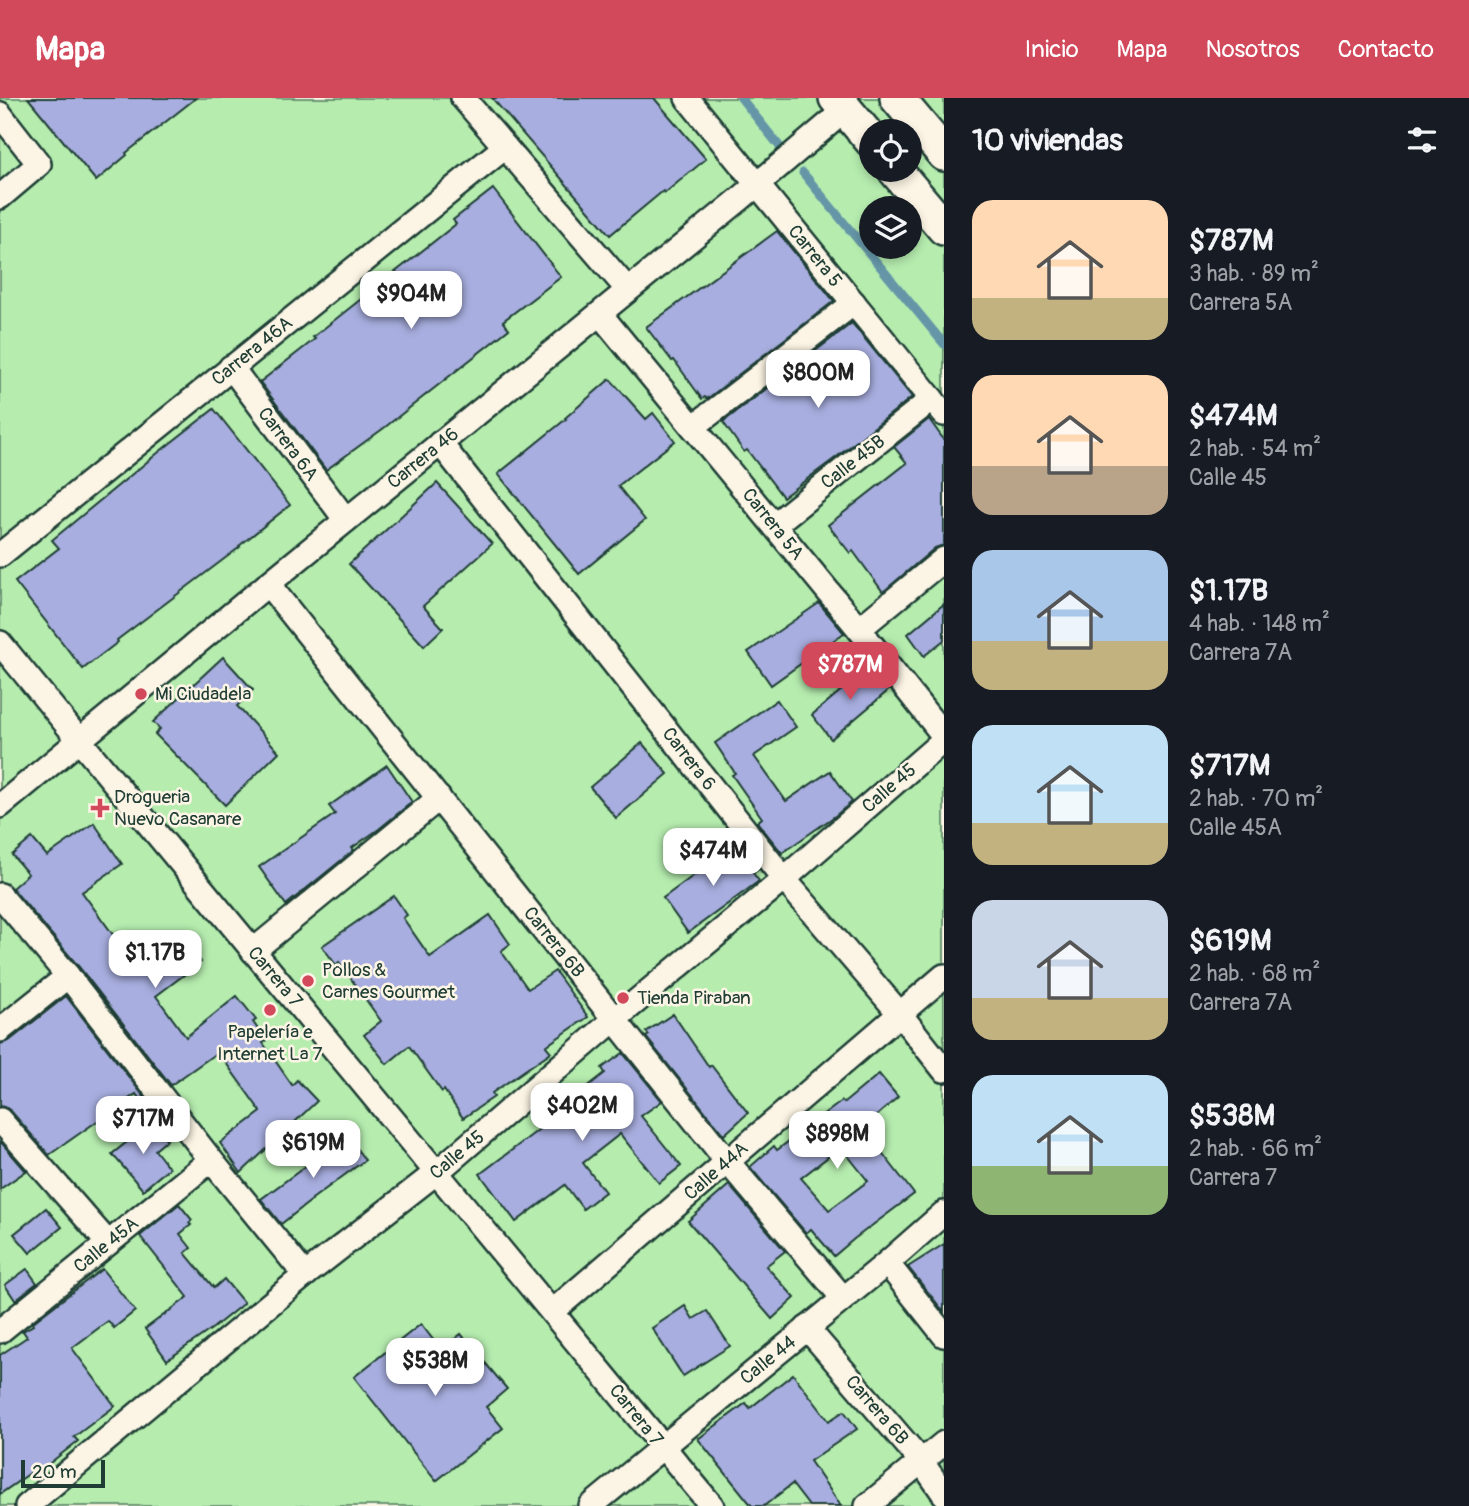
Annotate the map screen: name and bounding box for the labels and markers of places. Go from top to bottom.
pin: $904M [362,272,460,331]
pin: $800M [769,350,867,410]
pin: $787M [801,642,899,702]
place label: Mi Ciudadela [155,682,251,706]
marker: Mi Ciudadela [133,686,149,702]
place label: Drogueria Nuevo Casanare [114,785,242,831]
marker: Drogueria Nuevo Casanare [92,800,108,816]
pin: $474M [664,828,762,888]
pin: $1.17B [98,930,212,990]
place label: Pollos & Carnes Gourmet [322,958,455,1004]
marker: Pollos & Carnes Gourmet [300,973,316,989]
place label: Tienda Piraban [637,986,751,1010]
marker: Tienda Piraban [615,990,631,1006]
marker: Papelería e Internet La 7 [262,1002,278,1018]
place label: Papelería e Internet La 7 [217,1020,323,1066]
pin: $402M [533,1084,631,1143]
pin: $717M [94,1096,192,1156]
pin: $898M [788,1112,886,1171]
pin: $619M [264,1121,362,1180]
pin: $538M [386,1338,484,1398]

